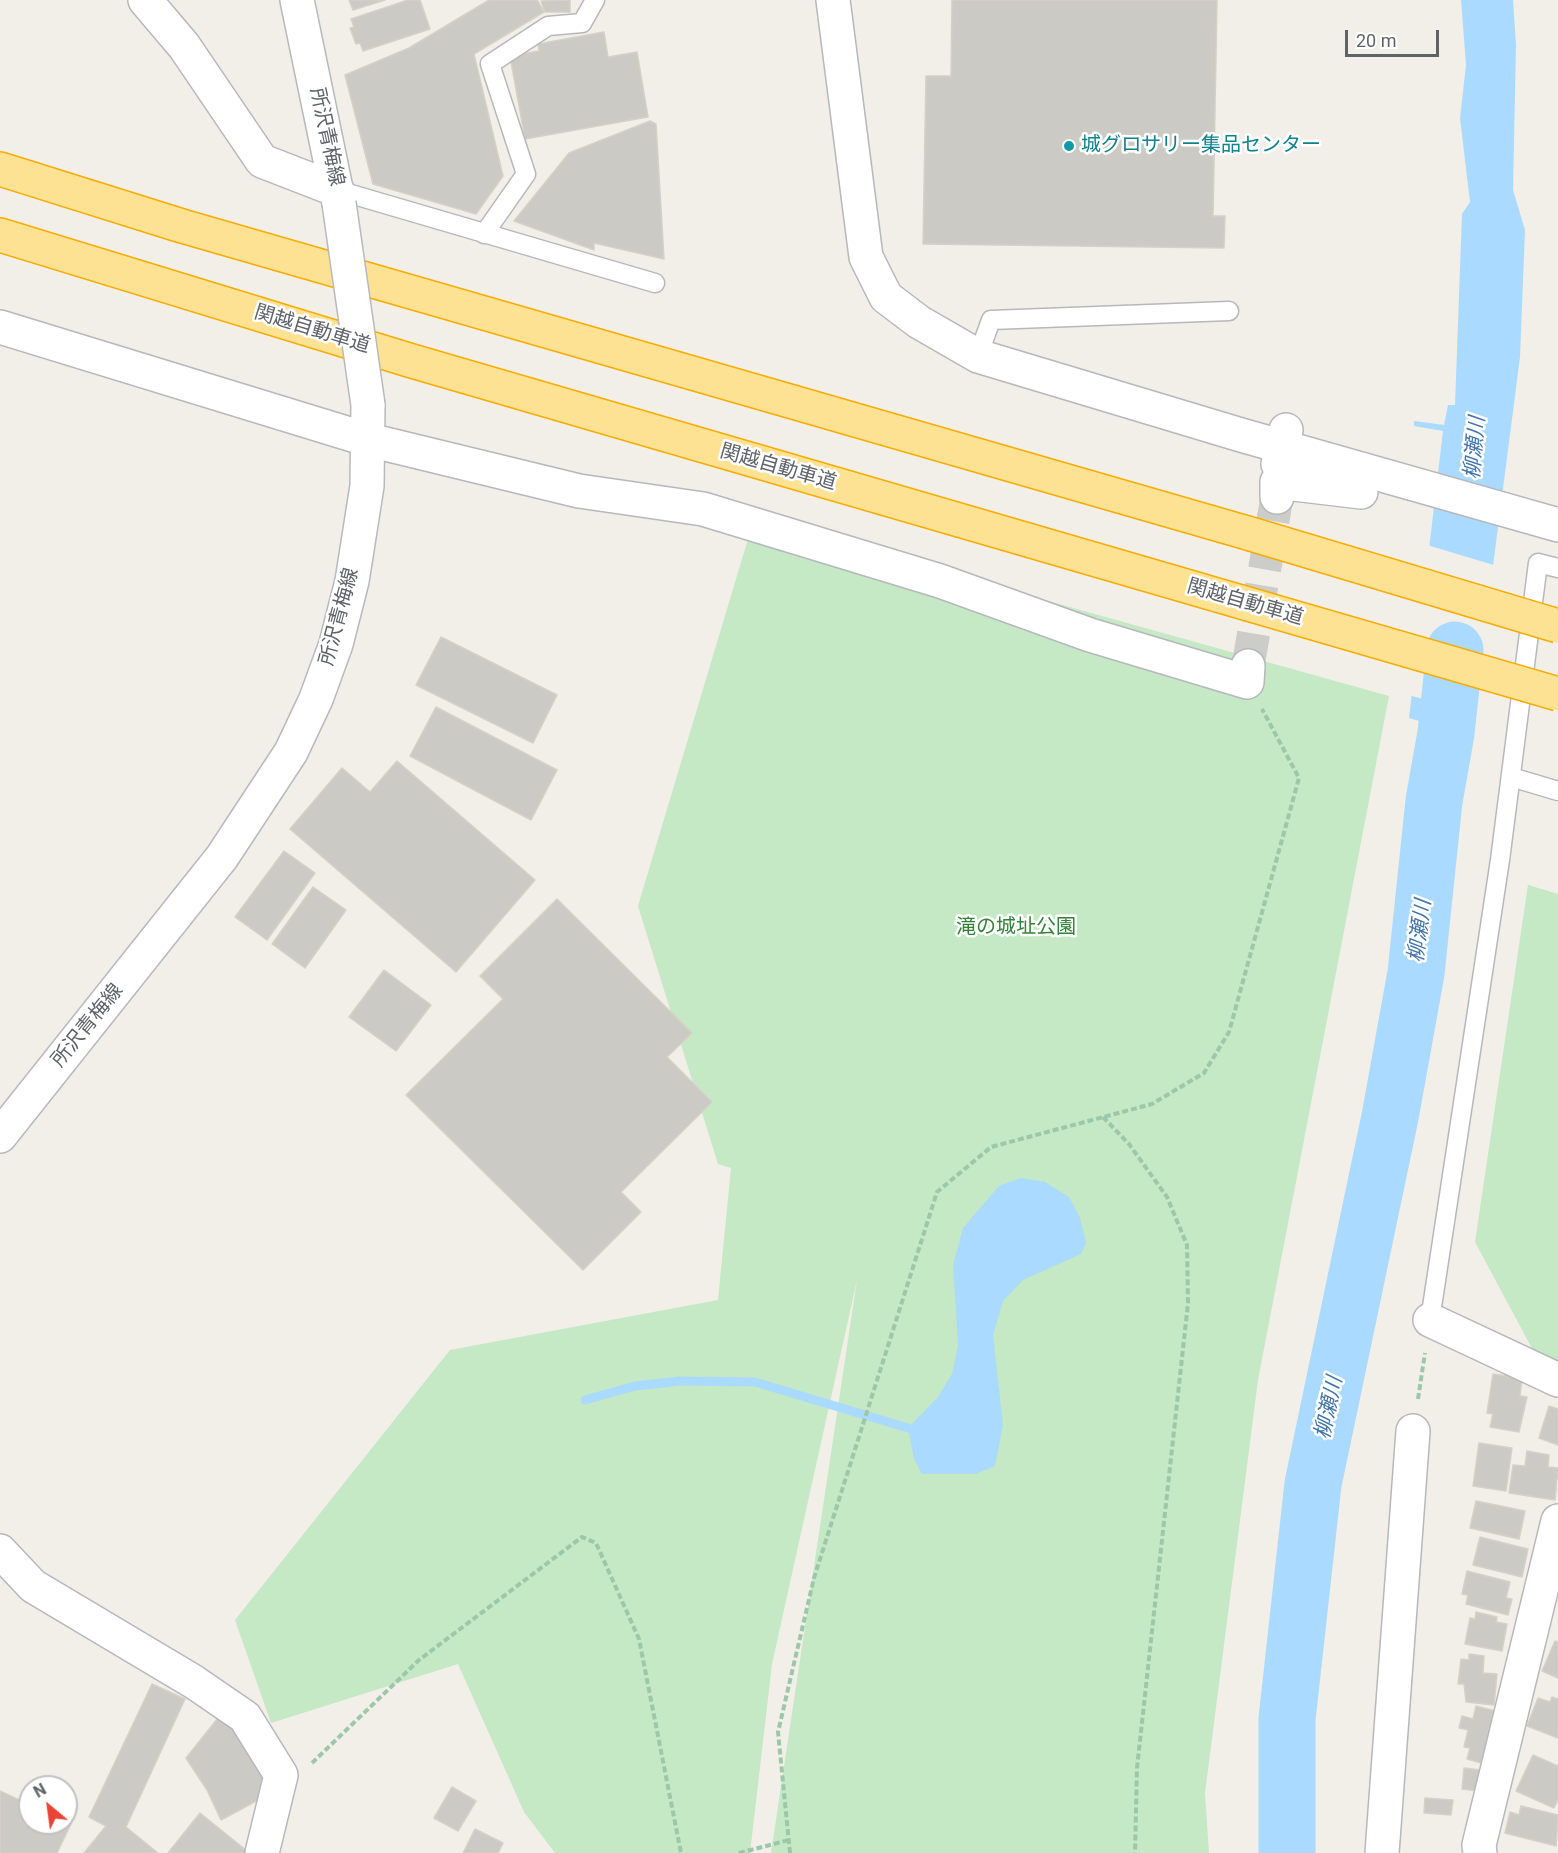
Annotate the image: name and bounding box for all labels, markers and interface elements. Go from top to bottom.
scale bar [1348,18,1442,56]
text: 20 m [1356,30,1396,51]
street label: 所沢青梅線 [304,86,348,188]
place label: 城グロサリー集品センター [1081,134,1321,158]
marker: 城グロサリー集品センター [1062,139,1076,153]
street label: 関越自動車道 [251,301,373,359]
water label: 柳瀬川 [1461,416,1491,480]
street label: 関越自動車道 [717,440,839,496]
street label: 所沢青梅線 [315,566,365,668]
street label: 関越自動車道 [1184,575,1306,631]
water label: 柳瀬川 [1405,898,1437,964]
park label: 滝の城址公園 [956,916,1076,940]
street label: 所沢青梅線 [47,980,129,1072]
water label: 柳瀬川 [1311,1375,1349,1441]
north arrow [18,1775,78,1835]
text: N [30,1780,50,1802]

